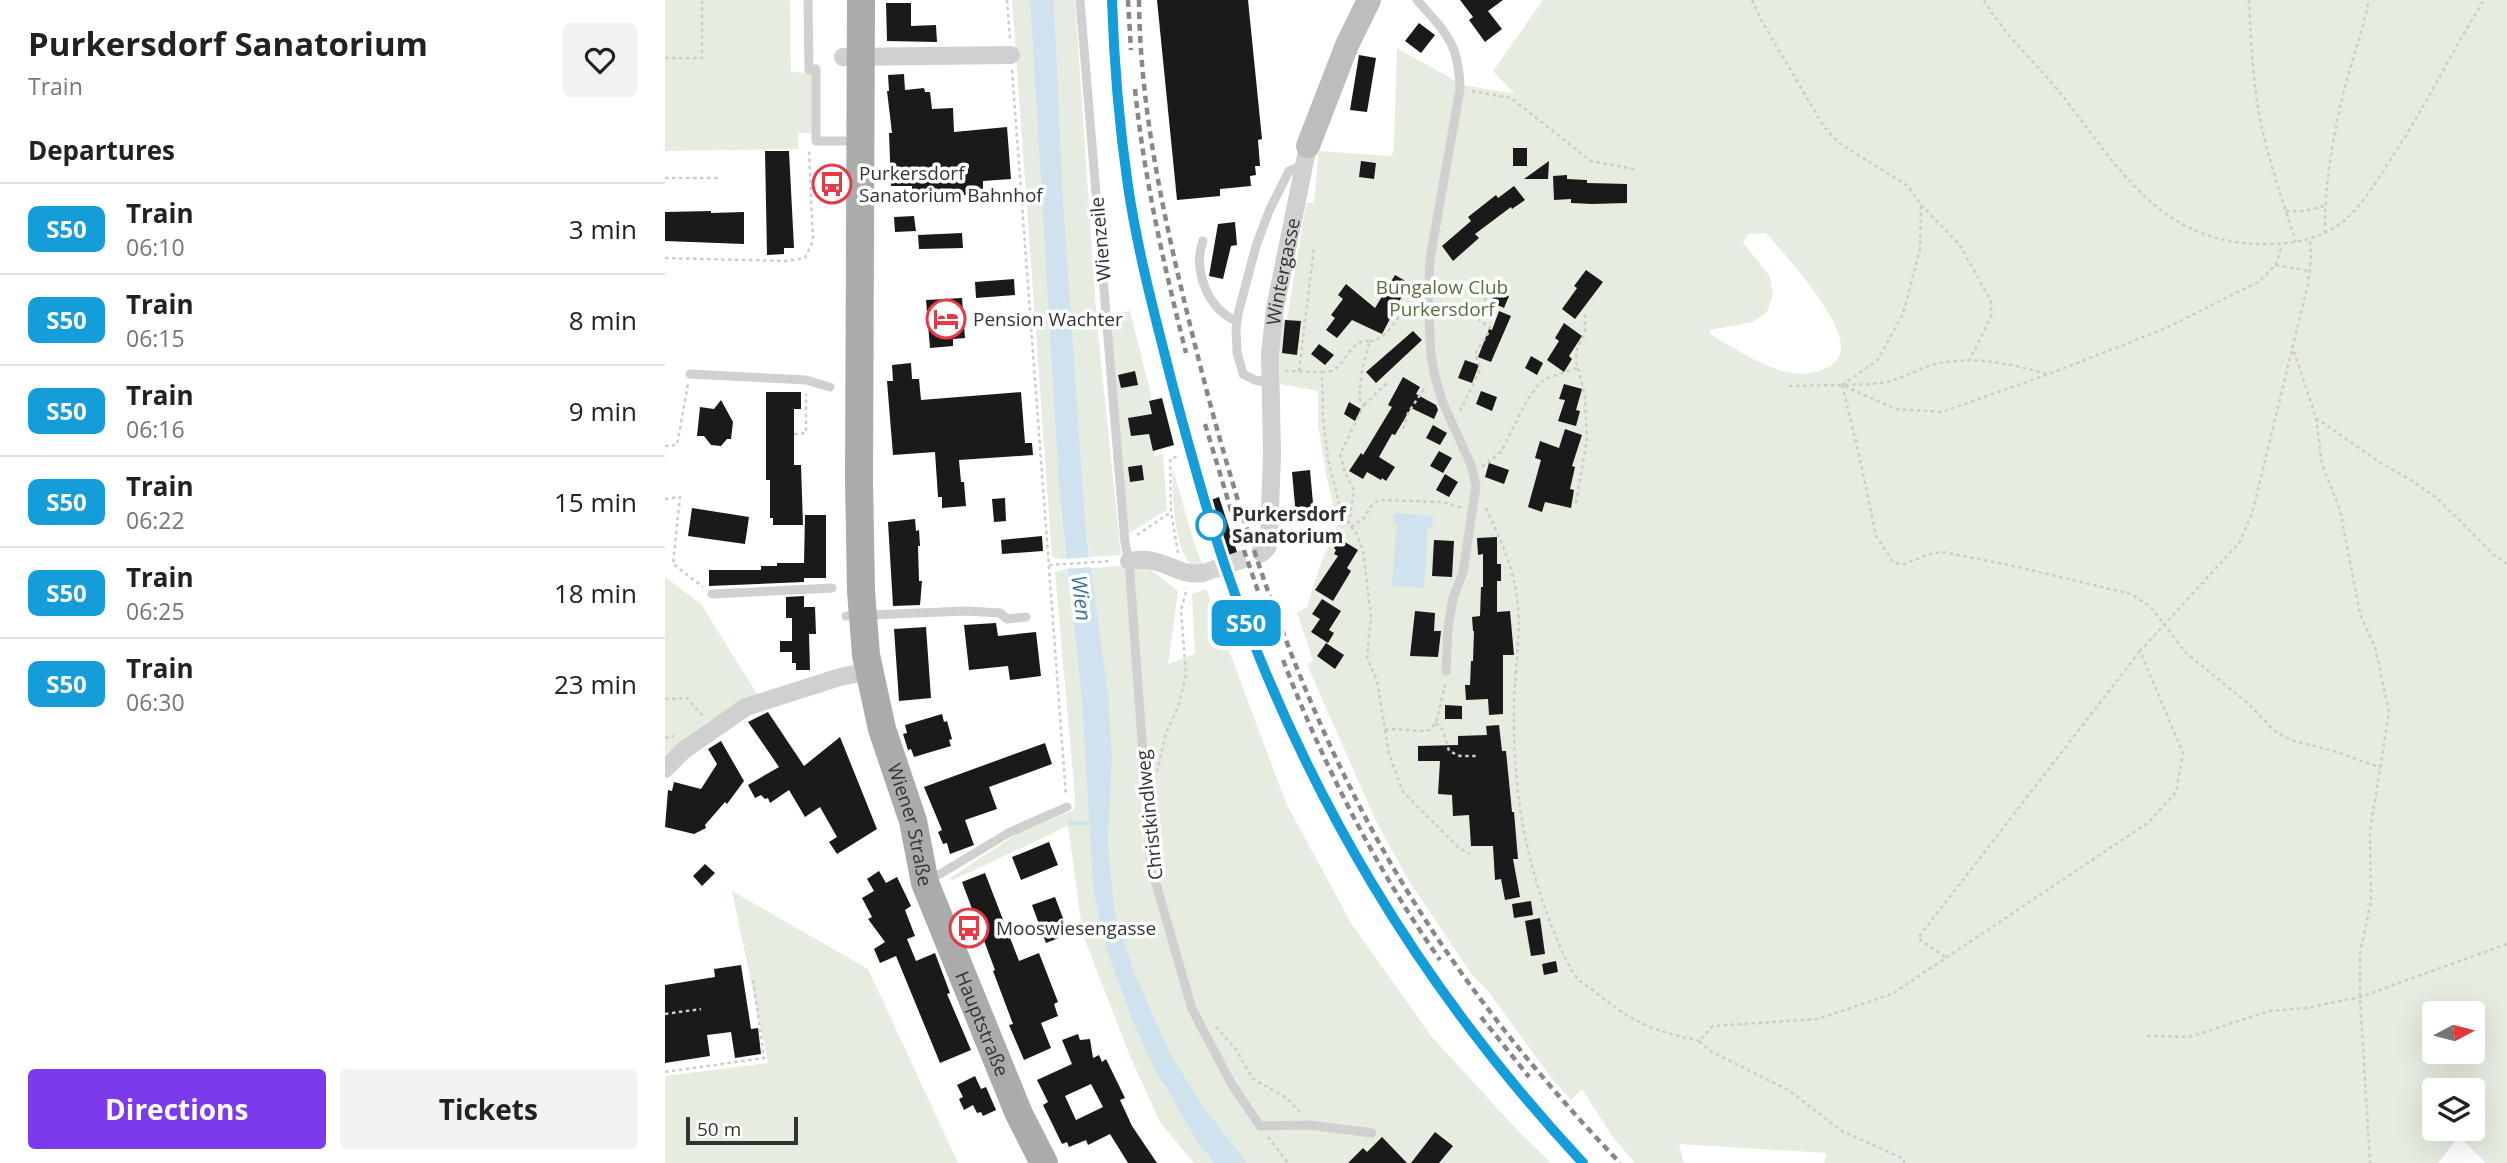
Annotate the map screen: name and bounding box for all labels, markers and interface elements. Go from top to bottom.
text: Purkersdorf Sanatorium [28,21,428,66]
button: heart [563,23,637,97]
text: Train [28,70,83,102]
text: Departures [28,132,175,168]
place label: Purkersdorf Sanatorium Bahnhof [859,160,1044,208]
bus stop icon: Purkersdorf Sanatorium Bahnhof [811,163,853,205]
text: Train [126,195,194,231]
street label: Wienzeile [1083,196,1117,282]
text: 3 min [569,211,637,247]
text: S50 [46,212,87,245]
street label: Wintergasse [1260,215,1306,326]
text: 06:10 [126,231,185,263]
park label: Bungalow Club Purkersdorf [1376,274,1508,322]
text: Train [126,286,194,322]
hotel icon: Pension Wachter [925,298,967,340]
text: 8 min [569,302,637,338]
text: S50 [46,303,87,336]
place label: Pension Wachter [973,306,1123,332]
text: 06:15 [126,322,185,354]
text: Train [126,377,194,413]
text: 9 min [569,393,637,429]
text: S50 [46,394,87,427]
text: 06:16 [126,413,185,445]
text: Train [126,468,194,504]
text: 15 min [554,484,637,520]
text: S50 [46,485,87,518]
place label: Purkersdorf Sanatorium [1232,501,1348,549]
text: 06:22 [126,504,185,536]
marker: Purkersdorf Sanatorium [1196,510,1226,540]
text: Train [126,559,194,595]
water label: Wien [1065,574,1099,622]
text: 18 min [554,575,637,611]
text: S50 [46,576,87,609]
text: 06:25 [126,595,185,627]
line badge: S50 [1206,600,1286,646]
text: S50 [1226,606,1266,639]
text: Train [126,650,194,686]
text: 23 min [554,666,637,702]
text: S50 [46,667,87,700]
text: 06:30 [126,686,185,718]
street label: Christkindlweg [1129,749,1169,881]
street label: Wiener Straße [882,760,938,888]
bus stop icon: Mooswiesengasse [948,907,990,949]
place label: Mooswiesengasse [996,915,1156,941]
street label: Hauptstraße [949,967,1015,1080]
north arrow [2422,1001,2485,1064]
map controls [2422,1001,2485,1141]
button: Directions [28,1069,326,1149]
button: Tickets [340,1069,637,1149]
button: layers [2422,1078,2485,1141]
scale bar [686,1114,798,1146]
text: 50 m [697,1116,741,1142]

